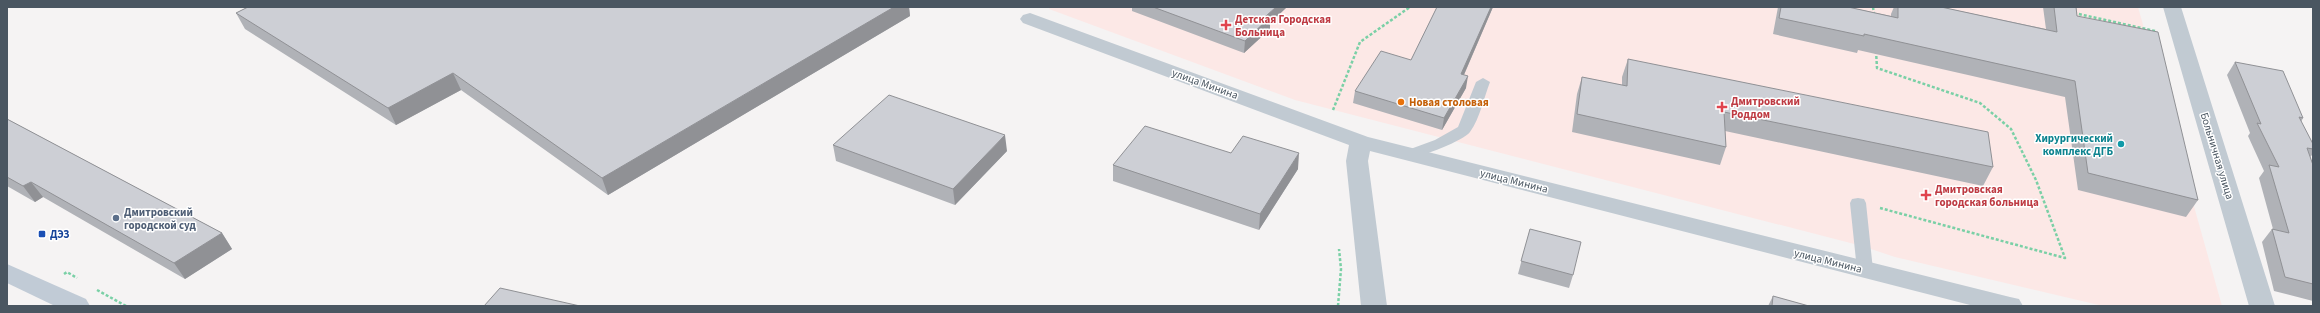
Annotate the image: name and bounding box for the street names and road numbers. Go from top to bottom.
street label: улица Минина [1170,65,1240,103]
street label: Больничная улица [2197,111,2237,201]
street label: улица Минина [1479,165,1549,197]
street label: улица Минина [1793,245,1863,277]

